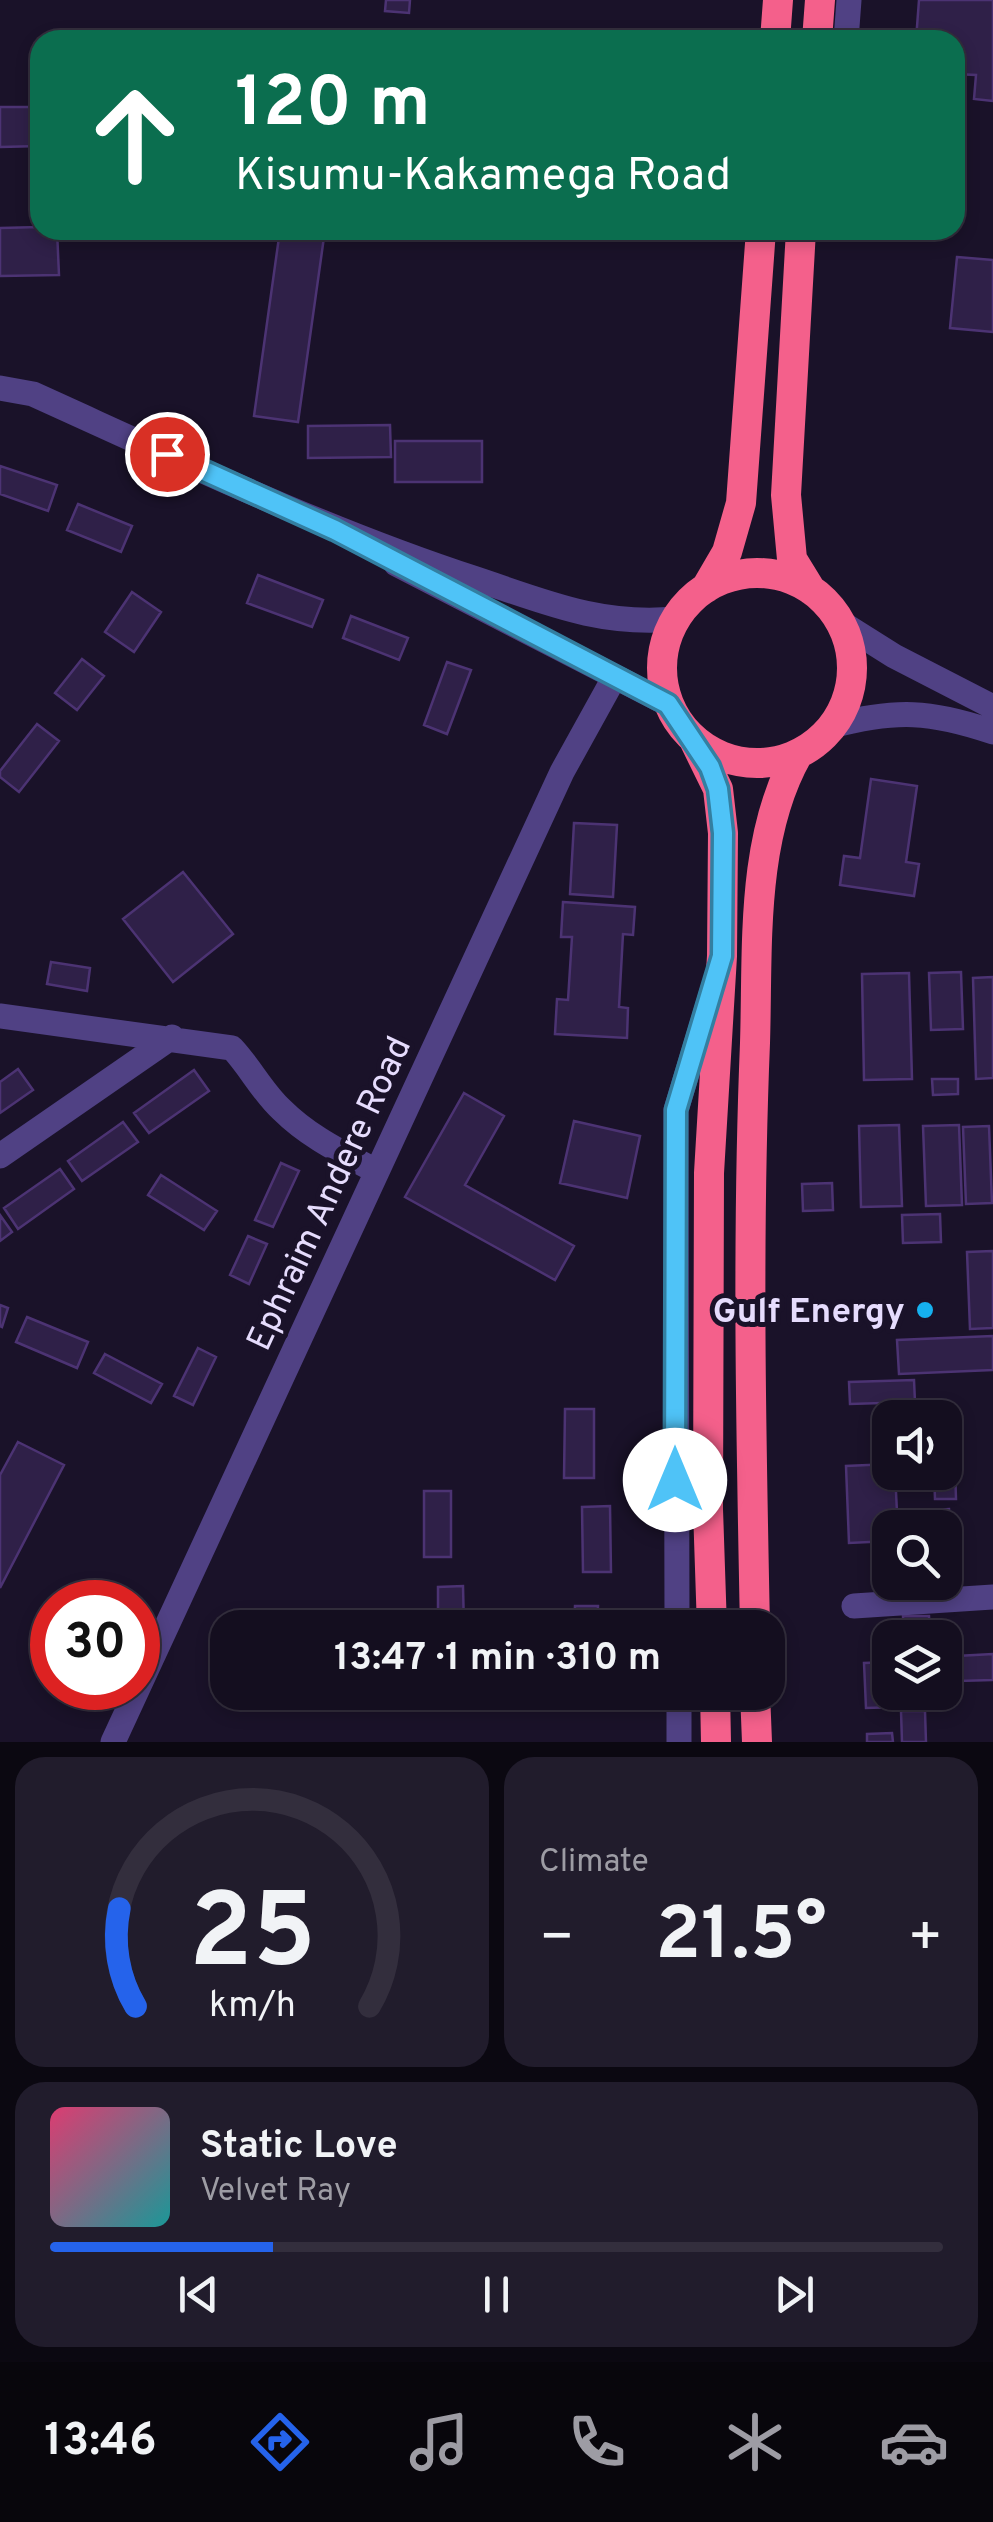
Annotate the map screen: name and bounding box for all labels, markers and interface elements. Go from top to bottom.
text: 120 m [235,62,431,151]
icon: ahead [70,70,200,200]
text: Kisumu-Kakamega Road [235,149,731,206]
pin [125,412,210,497]
icon: arrive [140,427,195,482]
street label: Ephraim Andere Road [239,1030,423,1358]
place label: Gulf Energy [713,1291,905,1335]
marker: Gulf Energy [914,1299,936,1321]
map controls [872,1400,962,1710]
button: sound [872,1400,962,1490]
position arrow [623,1428,727,1532]
button: search [872,1510,962,1600]
speed limit sign: 30 [30,1580,160,1710]
button: layers [872,1620,962,1710]
text: 13:47 · 1 min · 310 m [334,1635,661,1684]
text: Climate [539,1843,649,1883]
text: 25 [188,1872,316,2004]
text: 21.5° [655,1891,827,1986]
text: − [539,1905,574,1975]
text: + [908,1905,943,1975]
text: km/h [209,1984,295,2030]
text: Static Love [200,2123,398,2172]
text: Velvet Ray [200,2172,351,2212]
icon: previous [171,2267,226,2322]
icon: pause [469,2267,524,2322]
icon: next [767,2267,822,2322]
icon: directions [245,2407,315,2477]
icon: music [404,2407,474,2477]
icon: phone [562,2407,632,2477]
icon: climate [720,2407,790,2477]
icon: car [879,2407,949,2477]
text: 13:46 [44,2414,157,2471]

